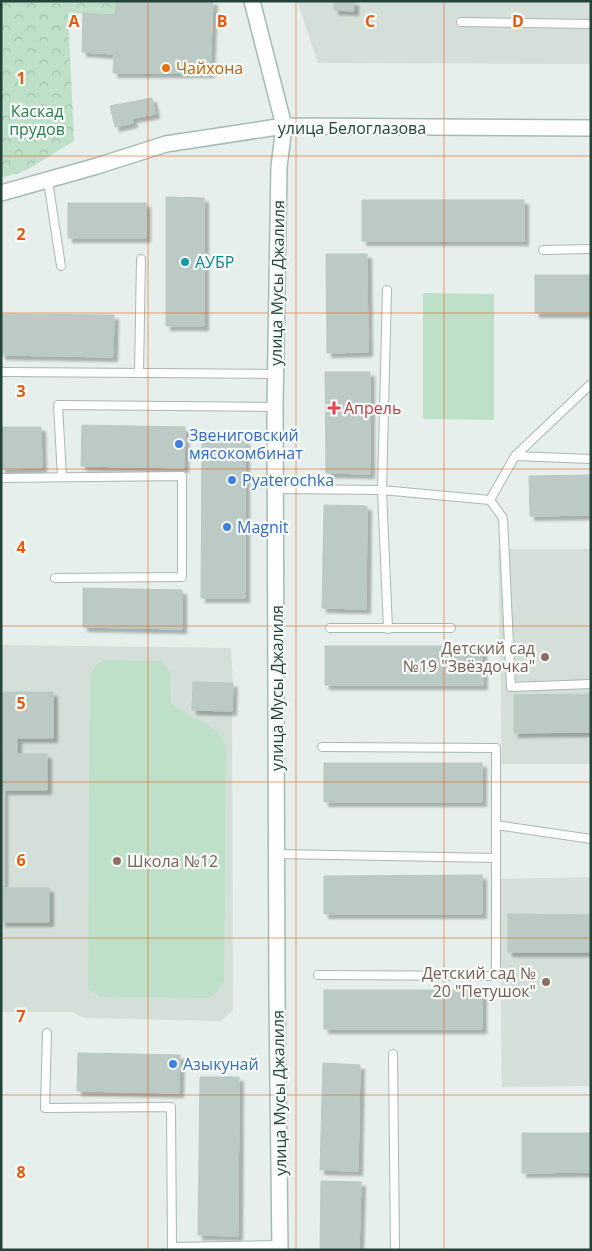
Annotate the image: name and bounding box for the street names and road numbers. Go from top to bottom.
street label: улица Белоглазова [278,117,426,139]
street label: улица Мусы Джалиля [265,200,289,366]
street label: улица Мусы Джалиля [266,605,288,771]
street label: улица Мусы Джалиля [267,1010,291,1176]

